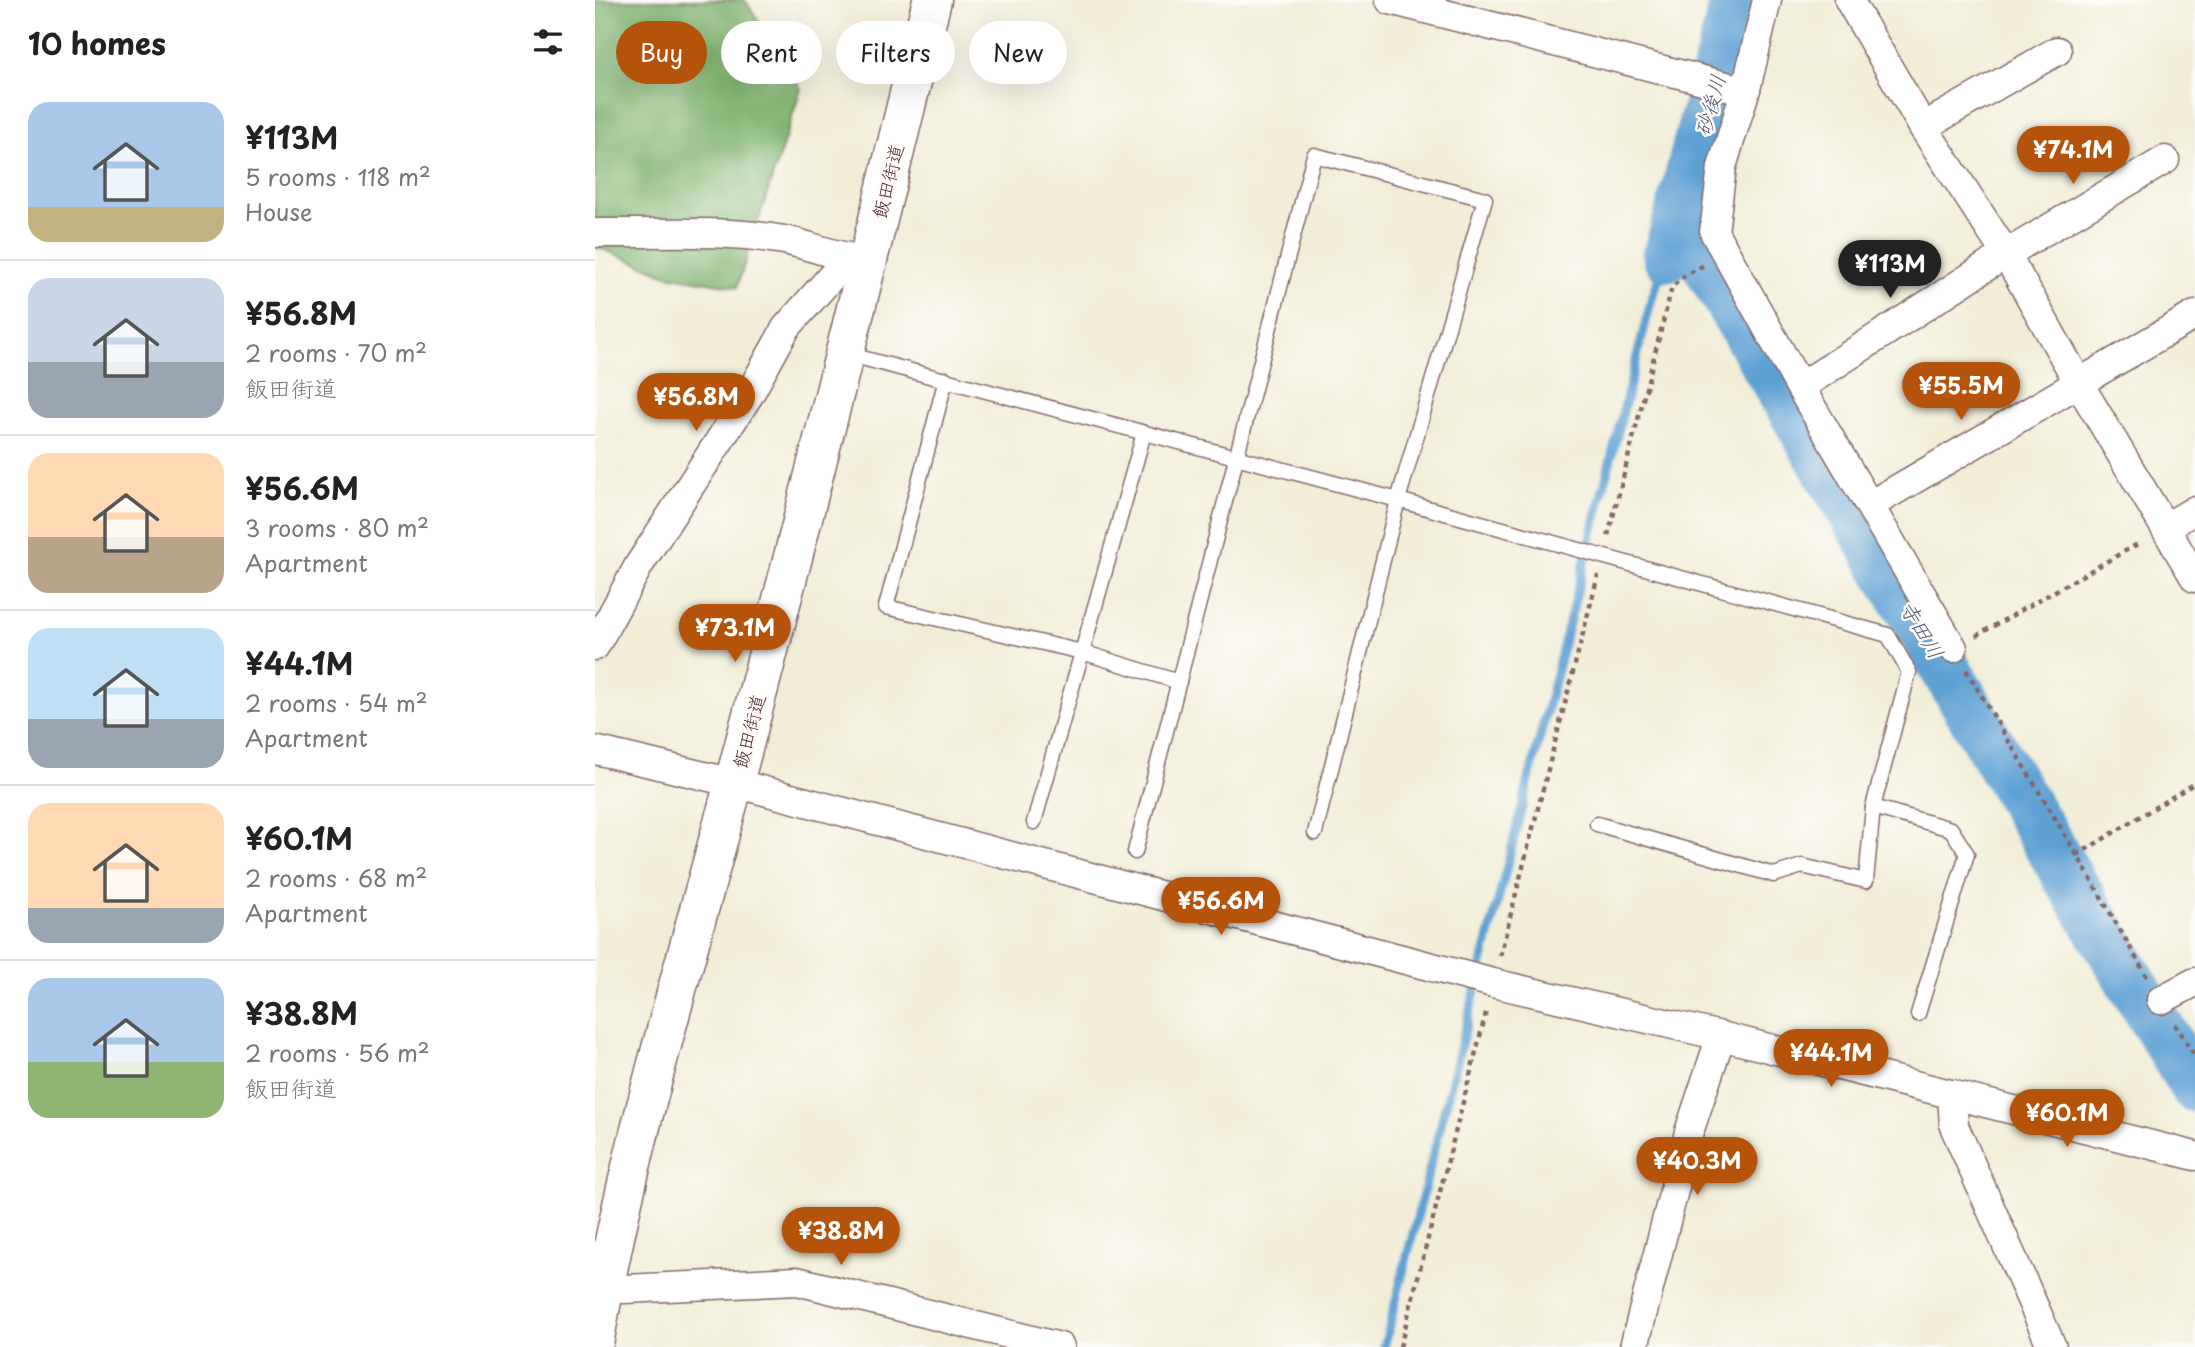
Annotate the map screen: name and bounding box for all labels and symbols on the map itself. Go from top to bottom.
water label: 砂後川 [1685,70,1733,140]
pin: ¥74.1M [2016,127,2130,186]
street label: 飯田街道 [864,141,910,221]
pin: ¥113M [1841,240,1939,300]
pin: ¥55.5M [1904,362,2018,422]
pin: ¥56.8M [639,374,753,433]
water label: 寺田川 [1893,594,1953,664]
pin: ¥73.1M [678,604,792,664]
street label: 飯田街道 [725,691,771,771]
pin: ¥56.6M [1164,878,1278,937]
pin: ¥44.1M [1774,1030,1888,1089]
pin: ¥60.1M [2010,1090,2124,1149]
pin: ¥40.3M [1640,1138,1754,1197]
pin: ¥38.8M [784,1208,898,1267]

